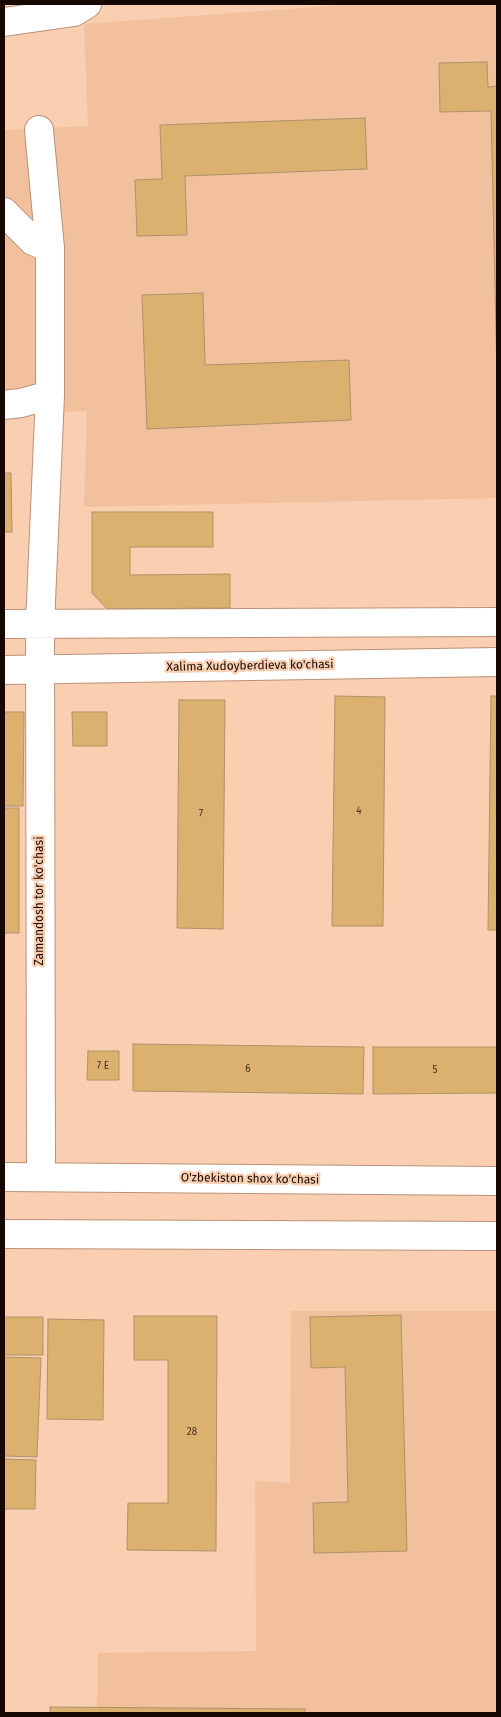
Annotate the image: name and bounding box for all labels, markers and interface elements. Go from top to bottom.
street label: Xalima Xudoyberdieva ko'chasi [166,657,334,675]
house number: 4 [356,805,362,817]
house number: 7 [199,808,203,820]
street label: Zamandosh tor ko'chasi [33,836,47,966]
house number: 7 E [97,1060,109,1072]
house number: 6 [245,1063,251,1075]
house number: 5 [432,1064,438,1076]
street label: O'zbekiston shox ko'chasi [181,1171,319,1187]
house number: 28 [187,1426,197,1438]

